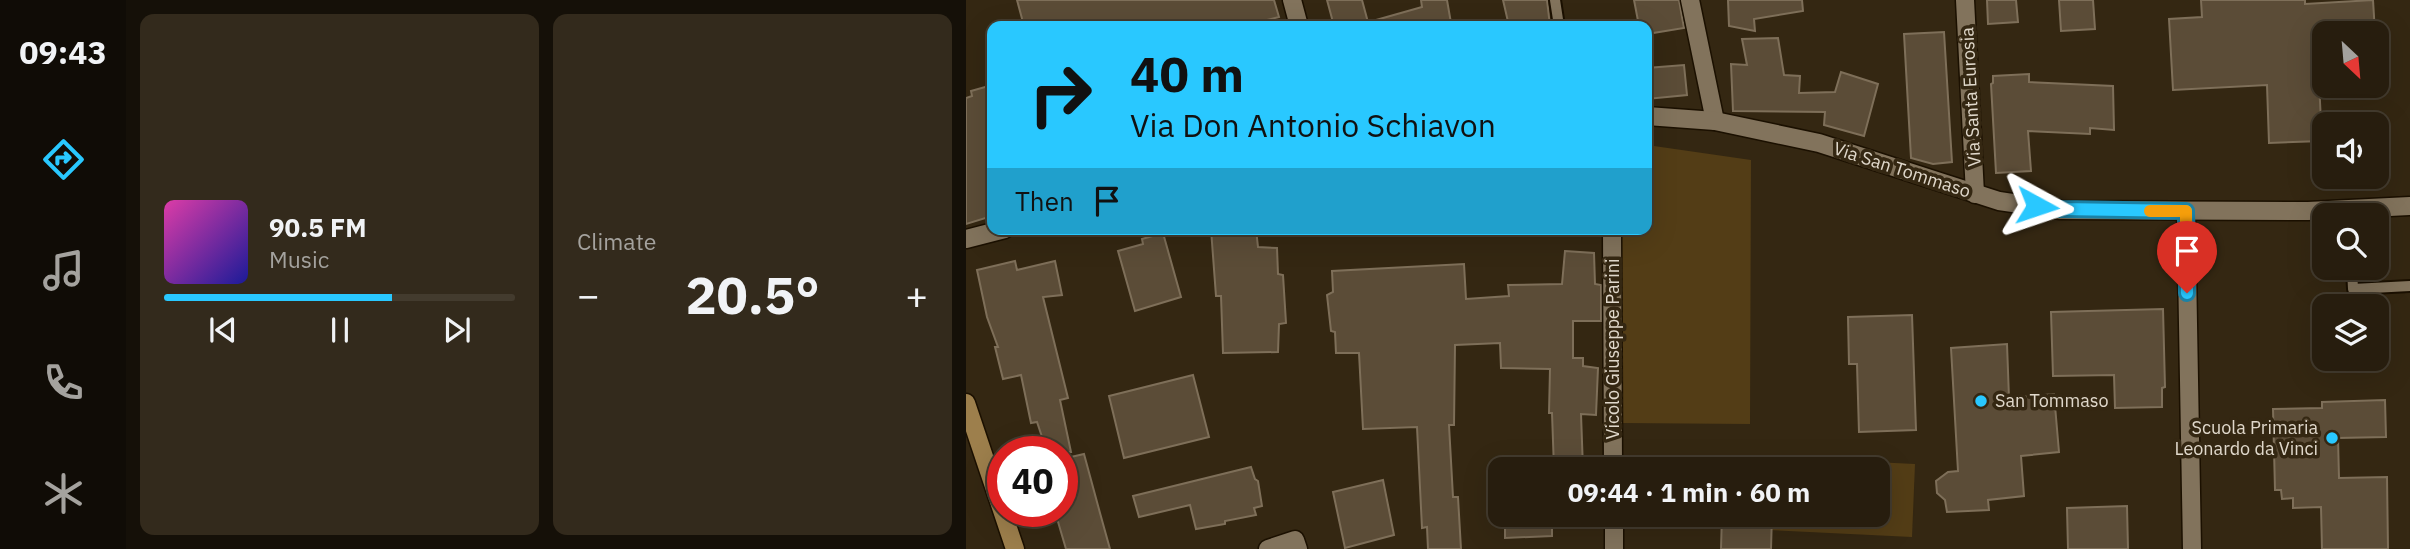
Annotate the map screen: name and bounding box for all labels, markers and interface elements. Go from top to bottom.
north arrow [2312,21,2389,98]
map controls [2312,21,2389,371]
street label: Via Santa Eurosia [1955,26,1986,168]
text: 09:43 [19,31,107,73]
text: 40 m [1130,42,1244,105]
icon: right [1015,49,1106,140]
text: Via Don Antonio Schiavon [1130,104,1496,146]
button: sound [2312,112,2389,189]
icon: directions [39,135,88,184]
street label: Via San Tommaso [1831,136,1974,203]
position arrow [2000,169,2074,243]
icon: arrive [1088,182,1126,220]
text: Then [1015,184,1074,218]
button: search [2312,203,2389,280]
text: 90.5 FM [269,210,367,244]
pin [2157,221,2217,293]
text: Climate [577,226,656,256]
icon: arrive [2168,232,2206,270]
text: Music [269,244,329,274]
icon: music [39,246,88,295]
street label: Vicolo Giuseppe Parini [1601,259,1624,439]
text: 20.5° [685,261,820,328]
text: − [577,270,600,319]
text: + [905,270,928,319]
button: layers [2312,294,2389,371]
icon: previous [204,311,242,349]
icon: pause [321,311,359,349]
icon: next [438,311,476,349]
icon: phone [39,358,88,407]
place label: San Tommaso [1995,389,2109,412]
marker: San Tommaso [1973,393,1989,409]
place label: Scuola Primaria Leonardo da Vinci [2175,416,2318,460]
marker: Scuola Primaria Leonardo da Vinci [2324,430,2340,446]
speed limit sign: 40 [987,436,1078,527]
icon: climate [39,469,88,518]
text: 09:44 · 1 min · 60 m [1568,475,1810,509]

